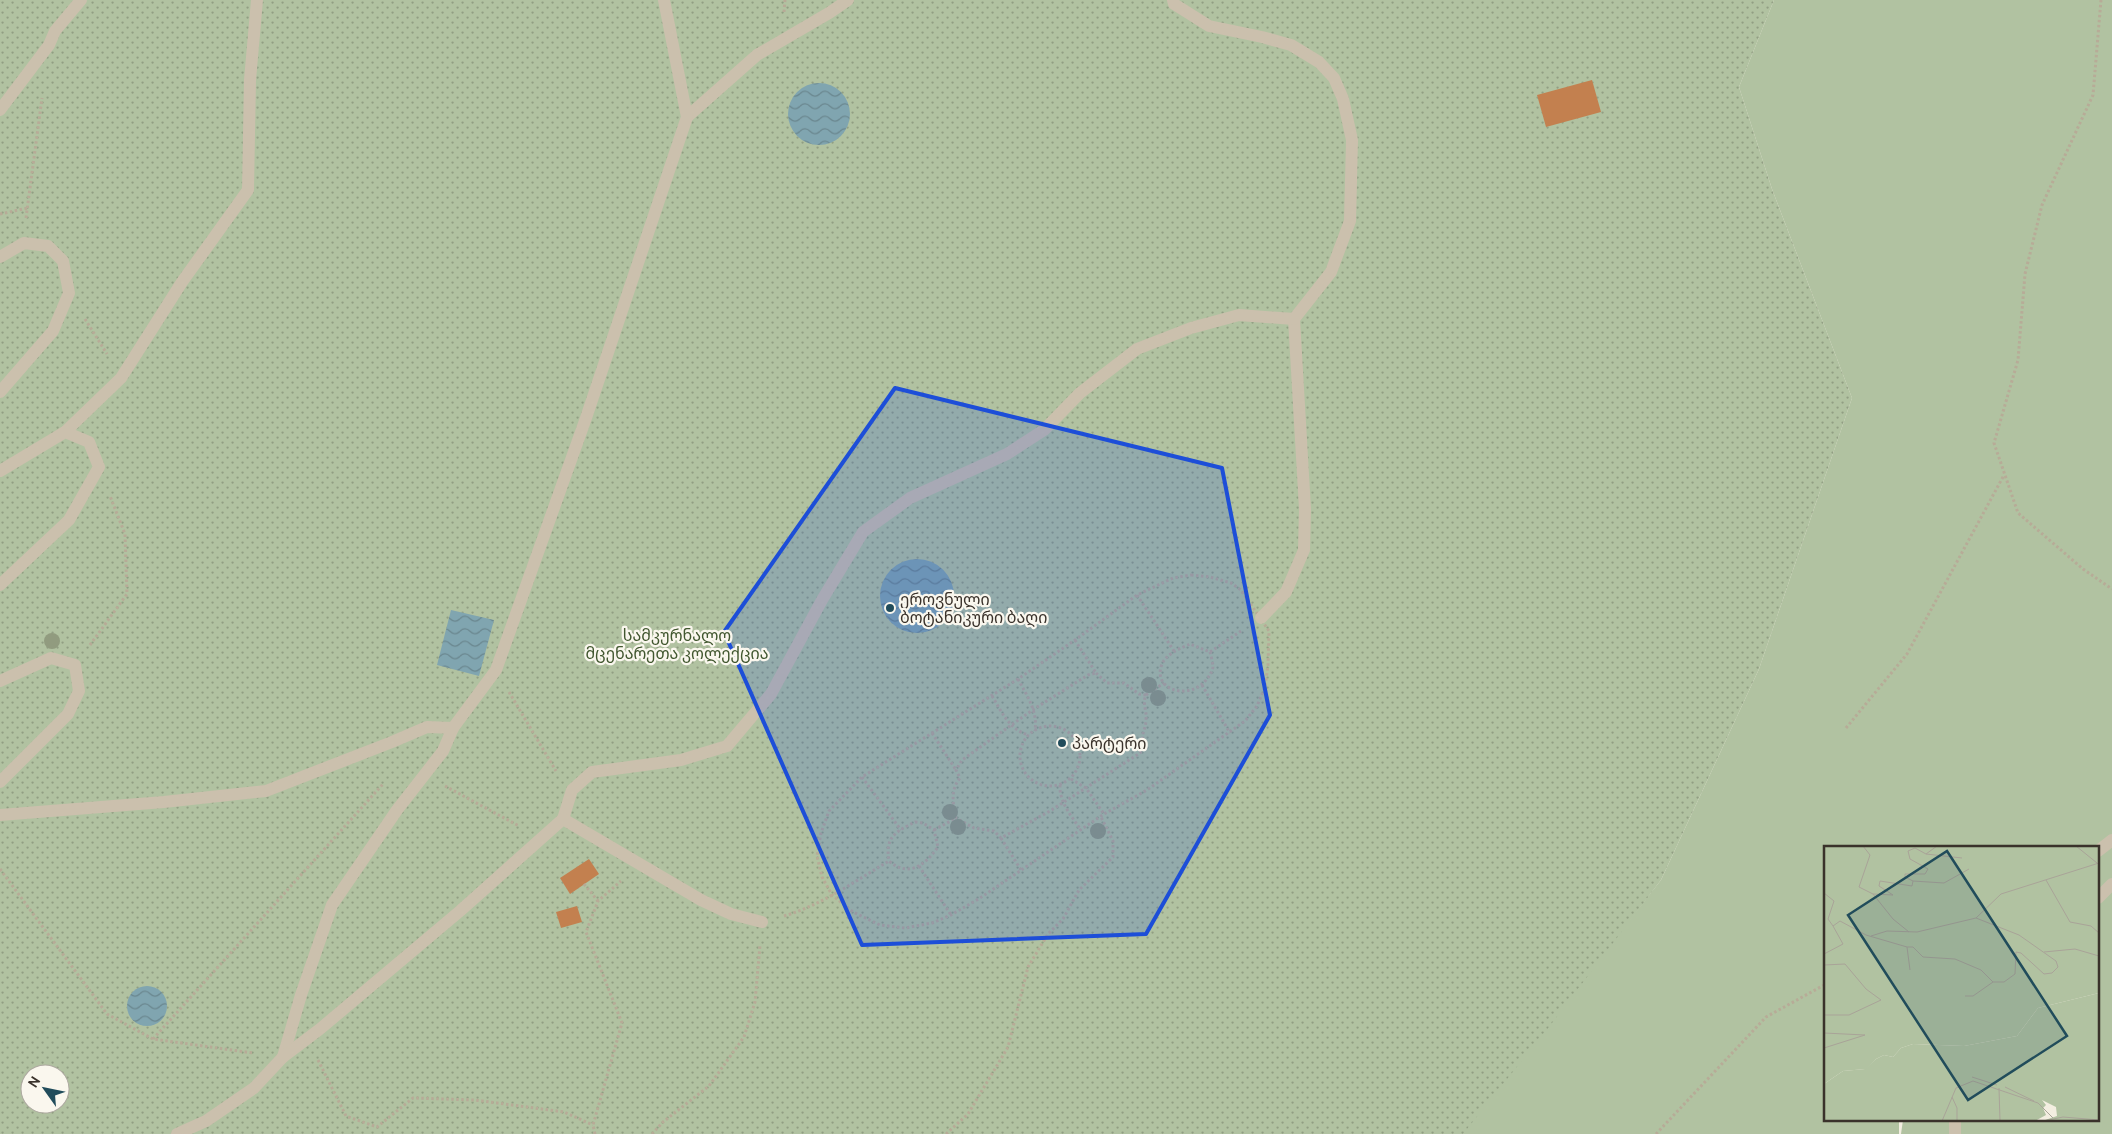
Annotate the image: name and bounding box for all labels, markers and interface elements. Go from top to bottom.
place label: ეროვნული ბოტანიკური ბაღი [900,590,1047,627]
marker: ეროვნული ბოტანიკური ბაღი [884,602,896,614]
park label: სამკურნალო მცენარეთა კოლექცია [585,626,769,664]
place label: პარტერი [1072,734,1147,753]
marker: პარტერი [1056,737,1068,749]
inset map [1824,846,2100,1122]
north arrow [20,1064,70,1114]
text: N [24,1073,44,1091]

